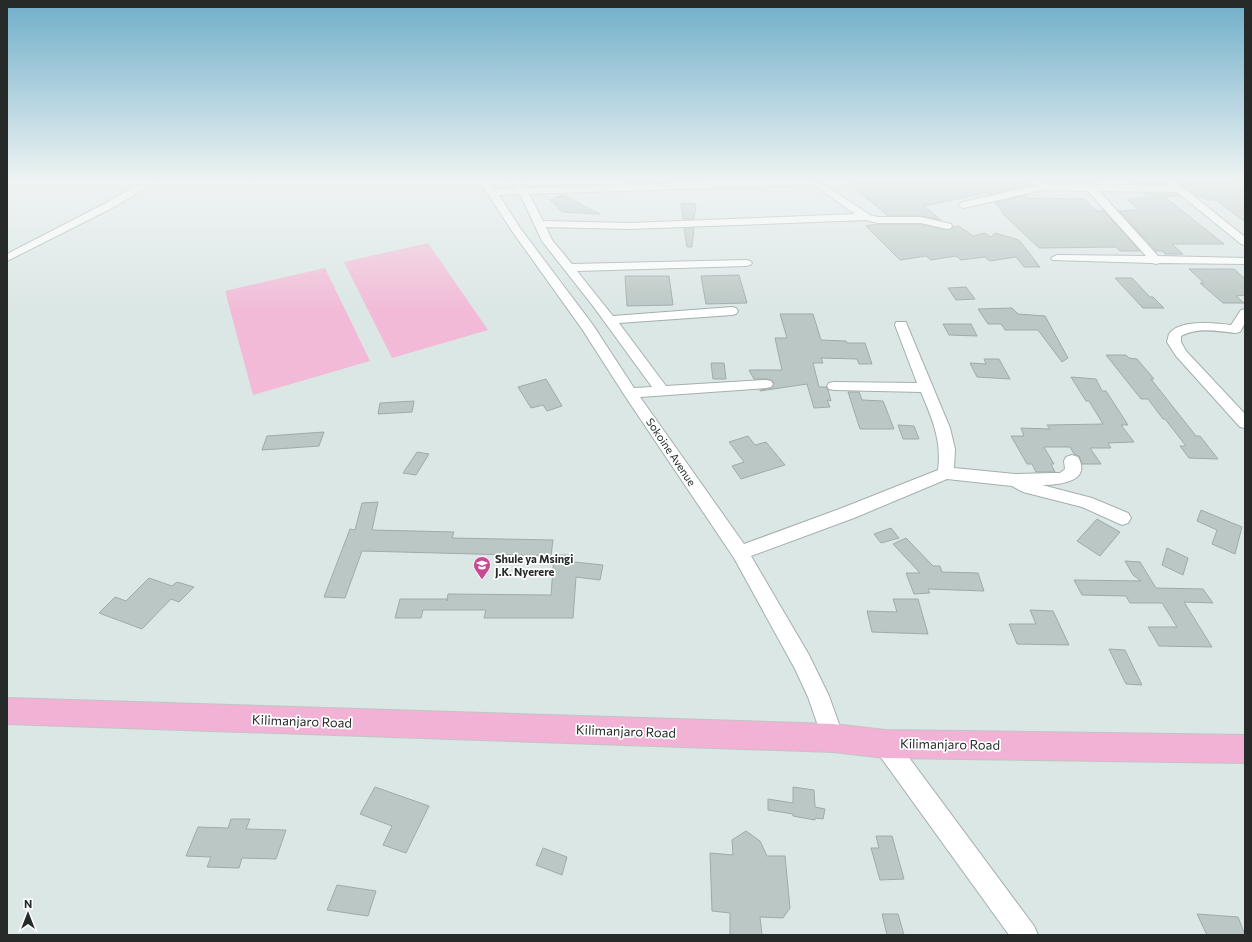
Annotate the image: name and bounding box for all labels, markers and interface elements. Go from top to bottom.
street label: Sokoine Avenue [644,415,699,488]
place label: Shule ya Msingi J.K. Nyerere [495,552,573,579]
school or university icon: Shule ya Msingi J.K. Nyerere [472,555,492,580]
street label: Kilimanjaro Road [252,711,352,731]
street label: Kilimanjaro Road [576,721,676,741]
street label: Kilimanjaro Road [900,735,1000,753]
north arrow [8,894,48,934]
text: N [24,897,32,910]

